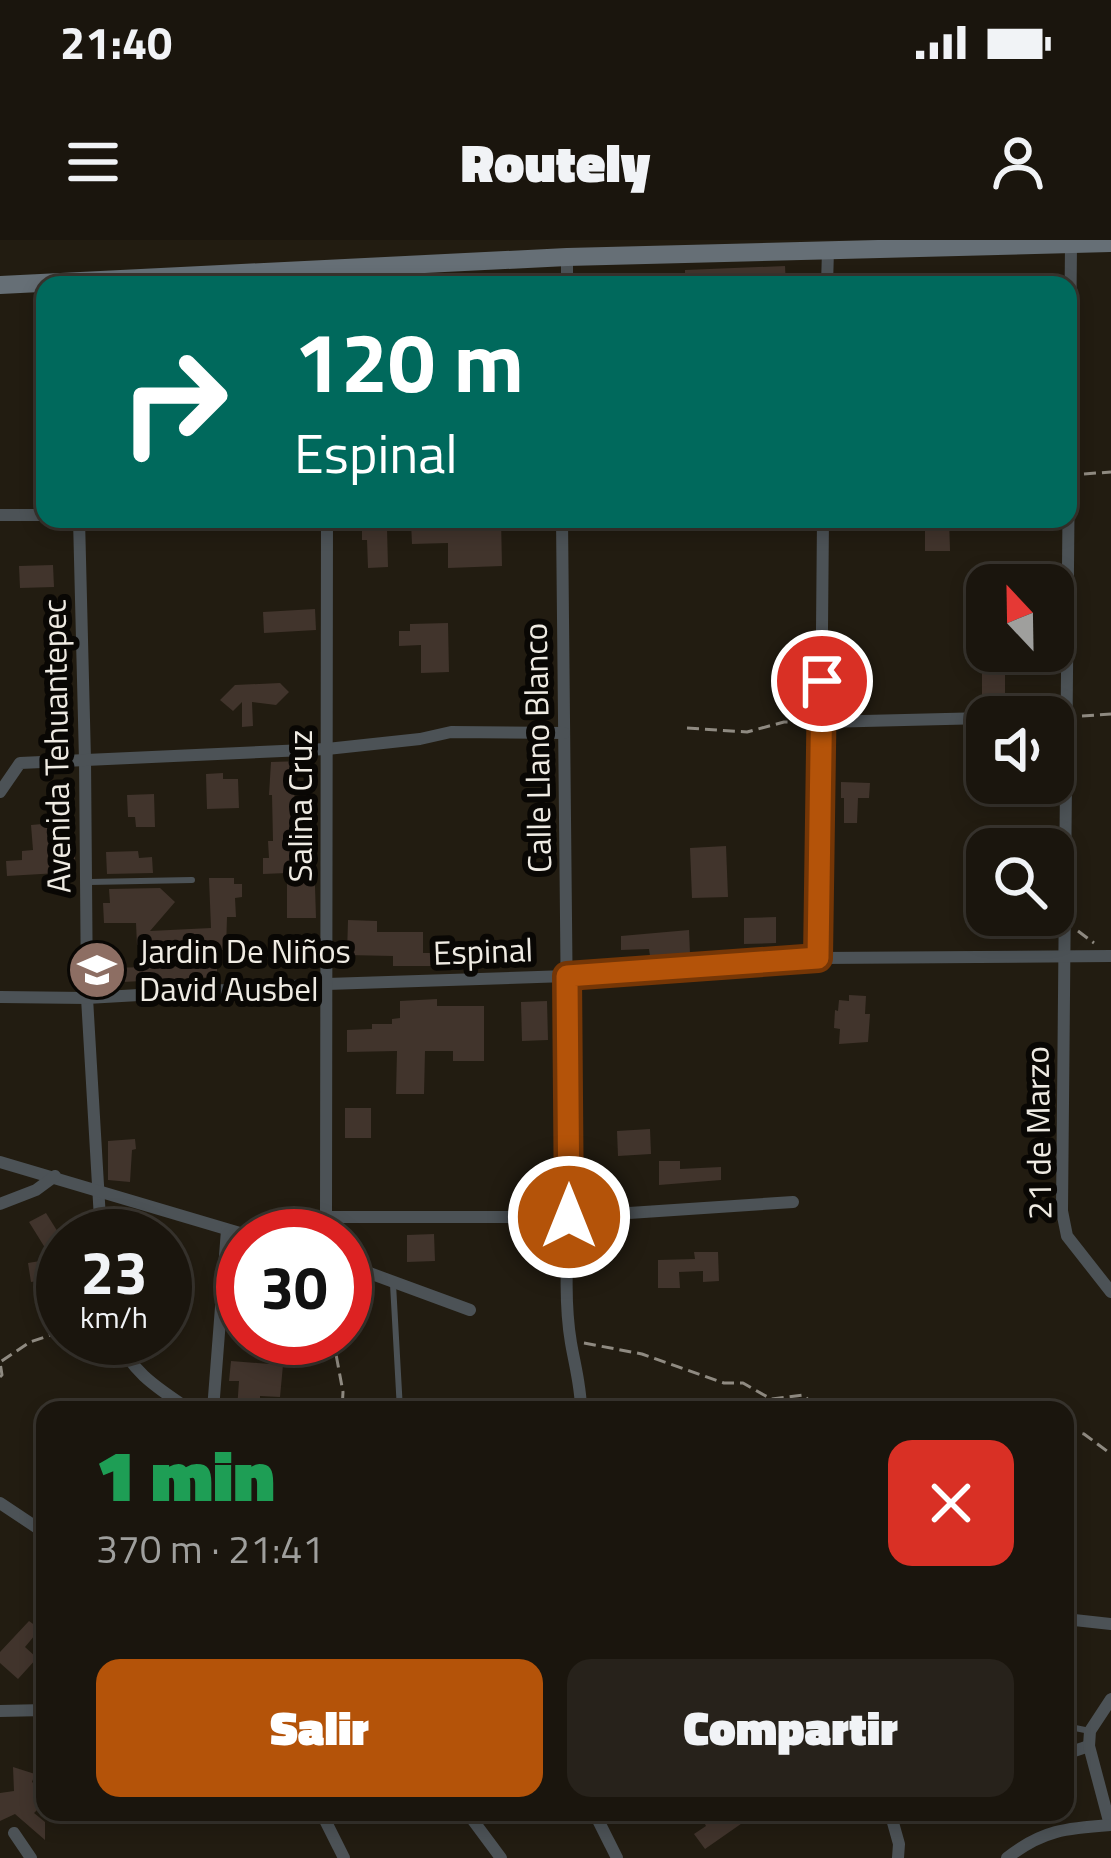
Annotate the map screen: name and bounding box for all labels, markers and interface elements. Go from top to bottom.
text: 21:40 [60,8,172,76]
text: Routely [461,121,650,203]
icon: menu [60,129,126,195]
icon: person [985,129,1051,195]
text: 120 m [294,297,524,425]
icon: right [96,324,252,480]
text: Espinal [294,412,458,494]
north arrow [966,564,1074,672]
map controls [966,564,1074,936]
street label: Avenida Tehuantepec [28,598,84,894]
street label: Calle Llano Blanco [510,623,564,873]
pin [771,630,873,732]
icon: arrive [789,648,855,714]
button: sound [966,696,1074,804]
street label: Salina Cruz [275,730,325,882]
button: search [966,828,1074,936]
street label: Espinal [432,924,534,978]
place label: Jardin De Niños David Ausbel [139,926,351,1014]
school or university icon: Jardin De Niños David Ausbel [66,939,128,1001]
street label: 21 de Marzo [1011,1046,1065,1220]
position arrow [506,1154,632,1280]
speed limit sign: 30 [216,1209,372,1365]
text: 23 [80,1226,148,1317]
text: km/h [80,1294,148,1340]
text: 1 min [96,1419,275,1529]
button: close [888,1440,1014,1566]
text: 370 m · 21:41 [96,1519,324,1578]
button: Salir [96,1659,543,1797]
button: Compartir [567,1659,1014,1797]

